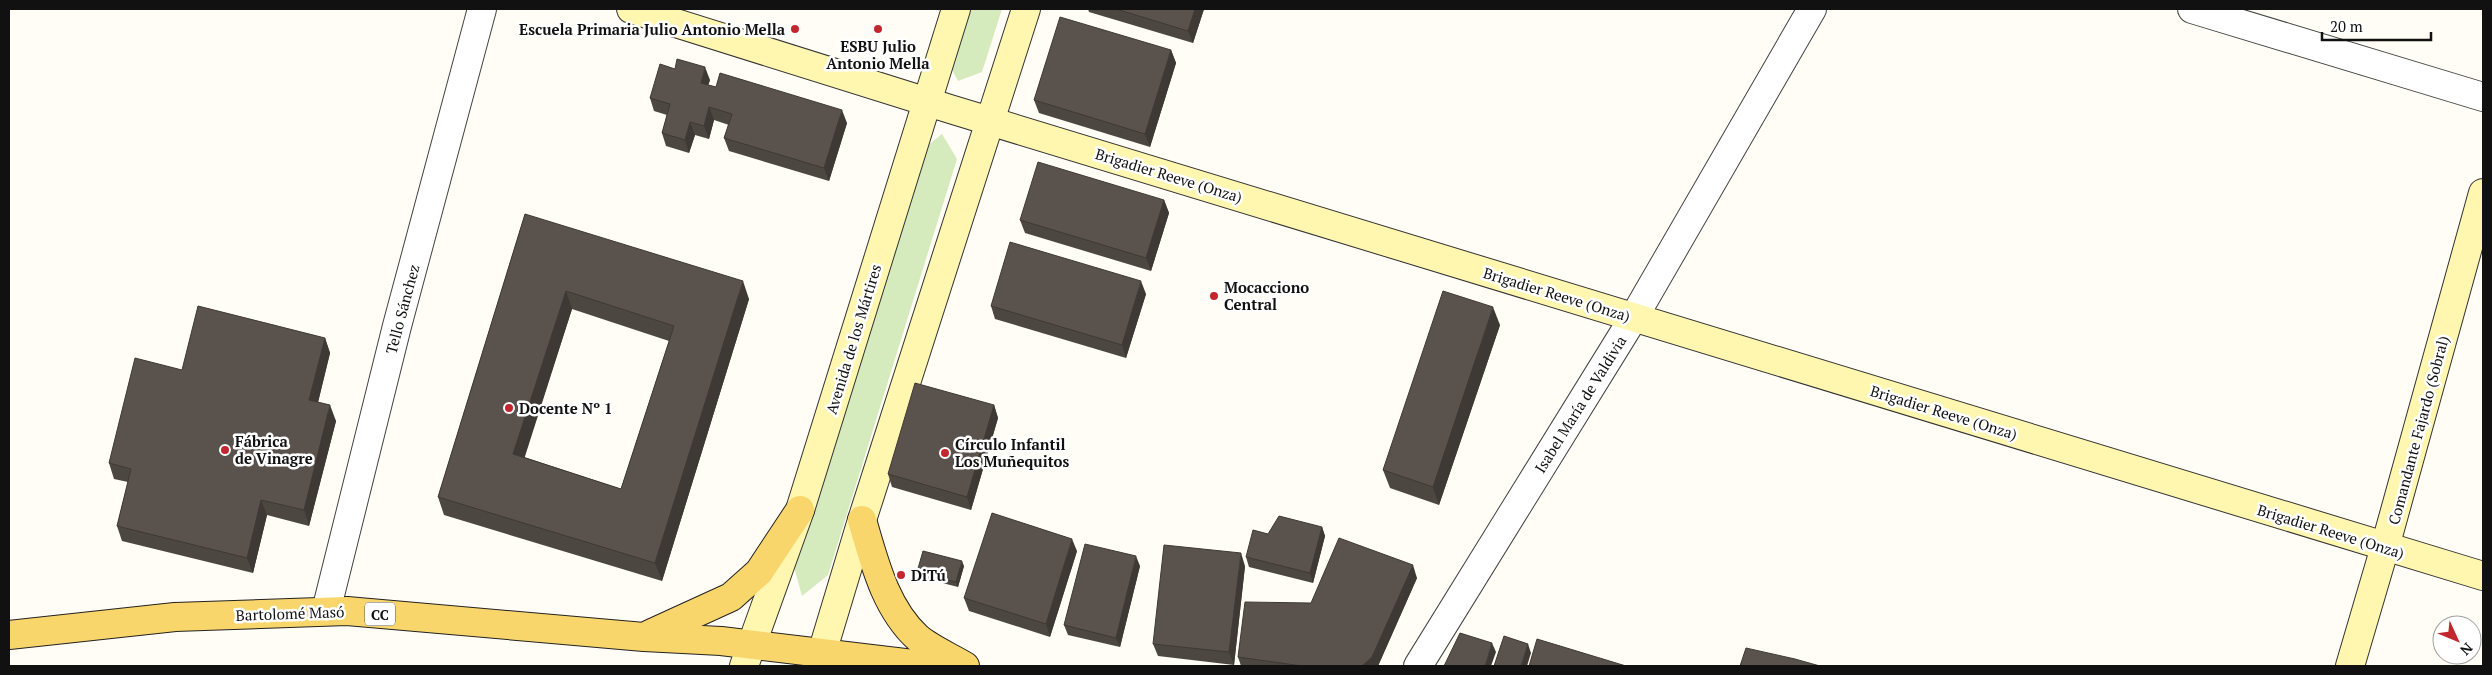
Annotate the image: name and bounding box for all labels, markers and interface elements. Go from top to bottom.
scale bar [2322,10,2431,42]
text: 20 m [2330,16,2363,36]
place label: Escuela Primaria Julio Antonio Mella [519,19,786,39]
marker: Escuela Primaria Julio Antonio Mella [789,23,801,35]
marker: ESBU Julio Antonio Mella [872,23,884,35]
place label: ESBU Julio Antonio Mella [826,36,930,73]
street label: Brigadier Reeve (Onza) [1093,143,1245,207]
street label: Tello Sánchez [380,262,424,356]
street label: Avenida de los Mártires [821,262,885,416]
street label: Brigadier Reeve (Onza) [1481,262,1633,326]
place label: Mocacciono Central [1224,277,1309,314]
marker: Mocacciono Central [1208,290,1220,302]
street label: Isabel María de Valdivia [1530,331,1631,476]
street label: Comandante Fajardo (Sobral) [2383,333,2453,527]
street label: Brigadier Reeve (Onza) [1868,380,2020,444]
place label: Docente Nº 1 [519,398,613,418]
marker: Docente Nº 1 [503,402,515,414]
place label: Fábrica de Vinagre [235,431,313,468]
place label: Círculo Infantil Los Muñequitos [955,434,1070,471]
marker: Fábrica de Vinagre [219,444,231,456]
marker: Círculo Infantil Los Muñequitos [939,447,951,459]
street label: Brigadier Reeve (Onza) [2255,499,2407,563]
place label: DiTú [911,565,947,585]
marker: DiTú [895,569,907,581]
street label: Bartolomé Masó [235,601,345,625]
road number: CC [365,602,395,626]
north arrow [2432,615,2482,665]
text: N [2456,639,2477,660]

